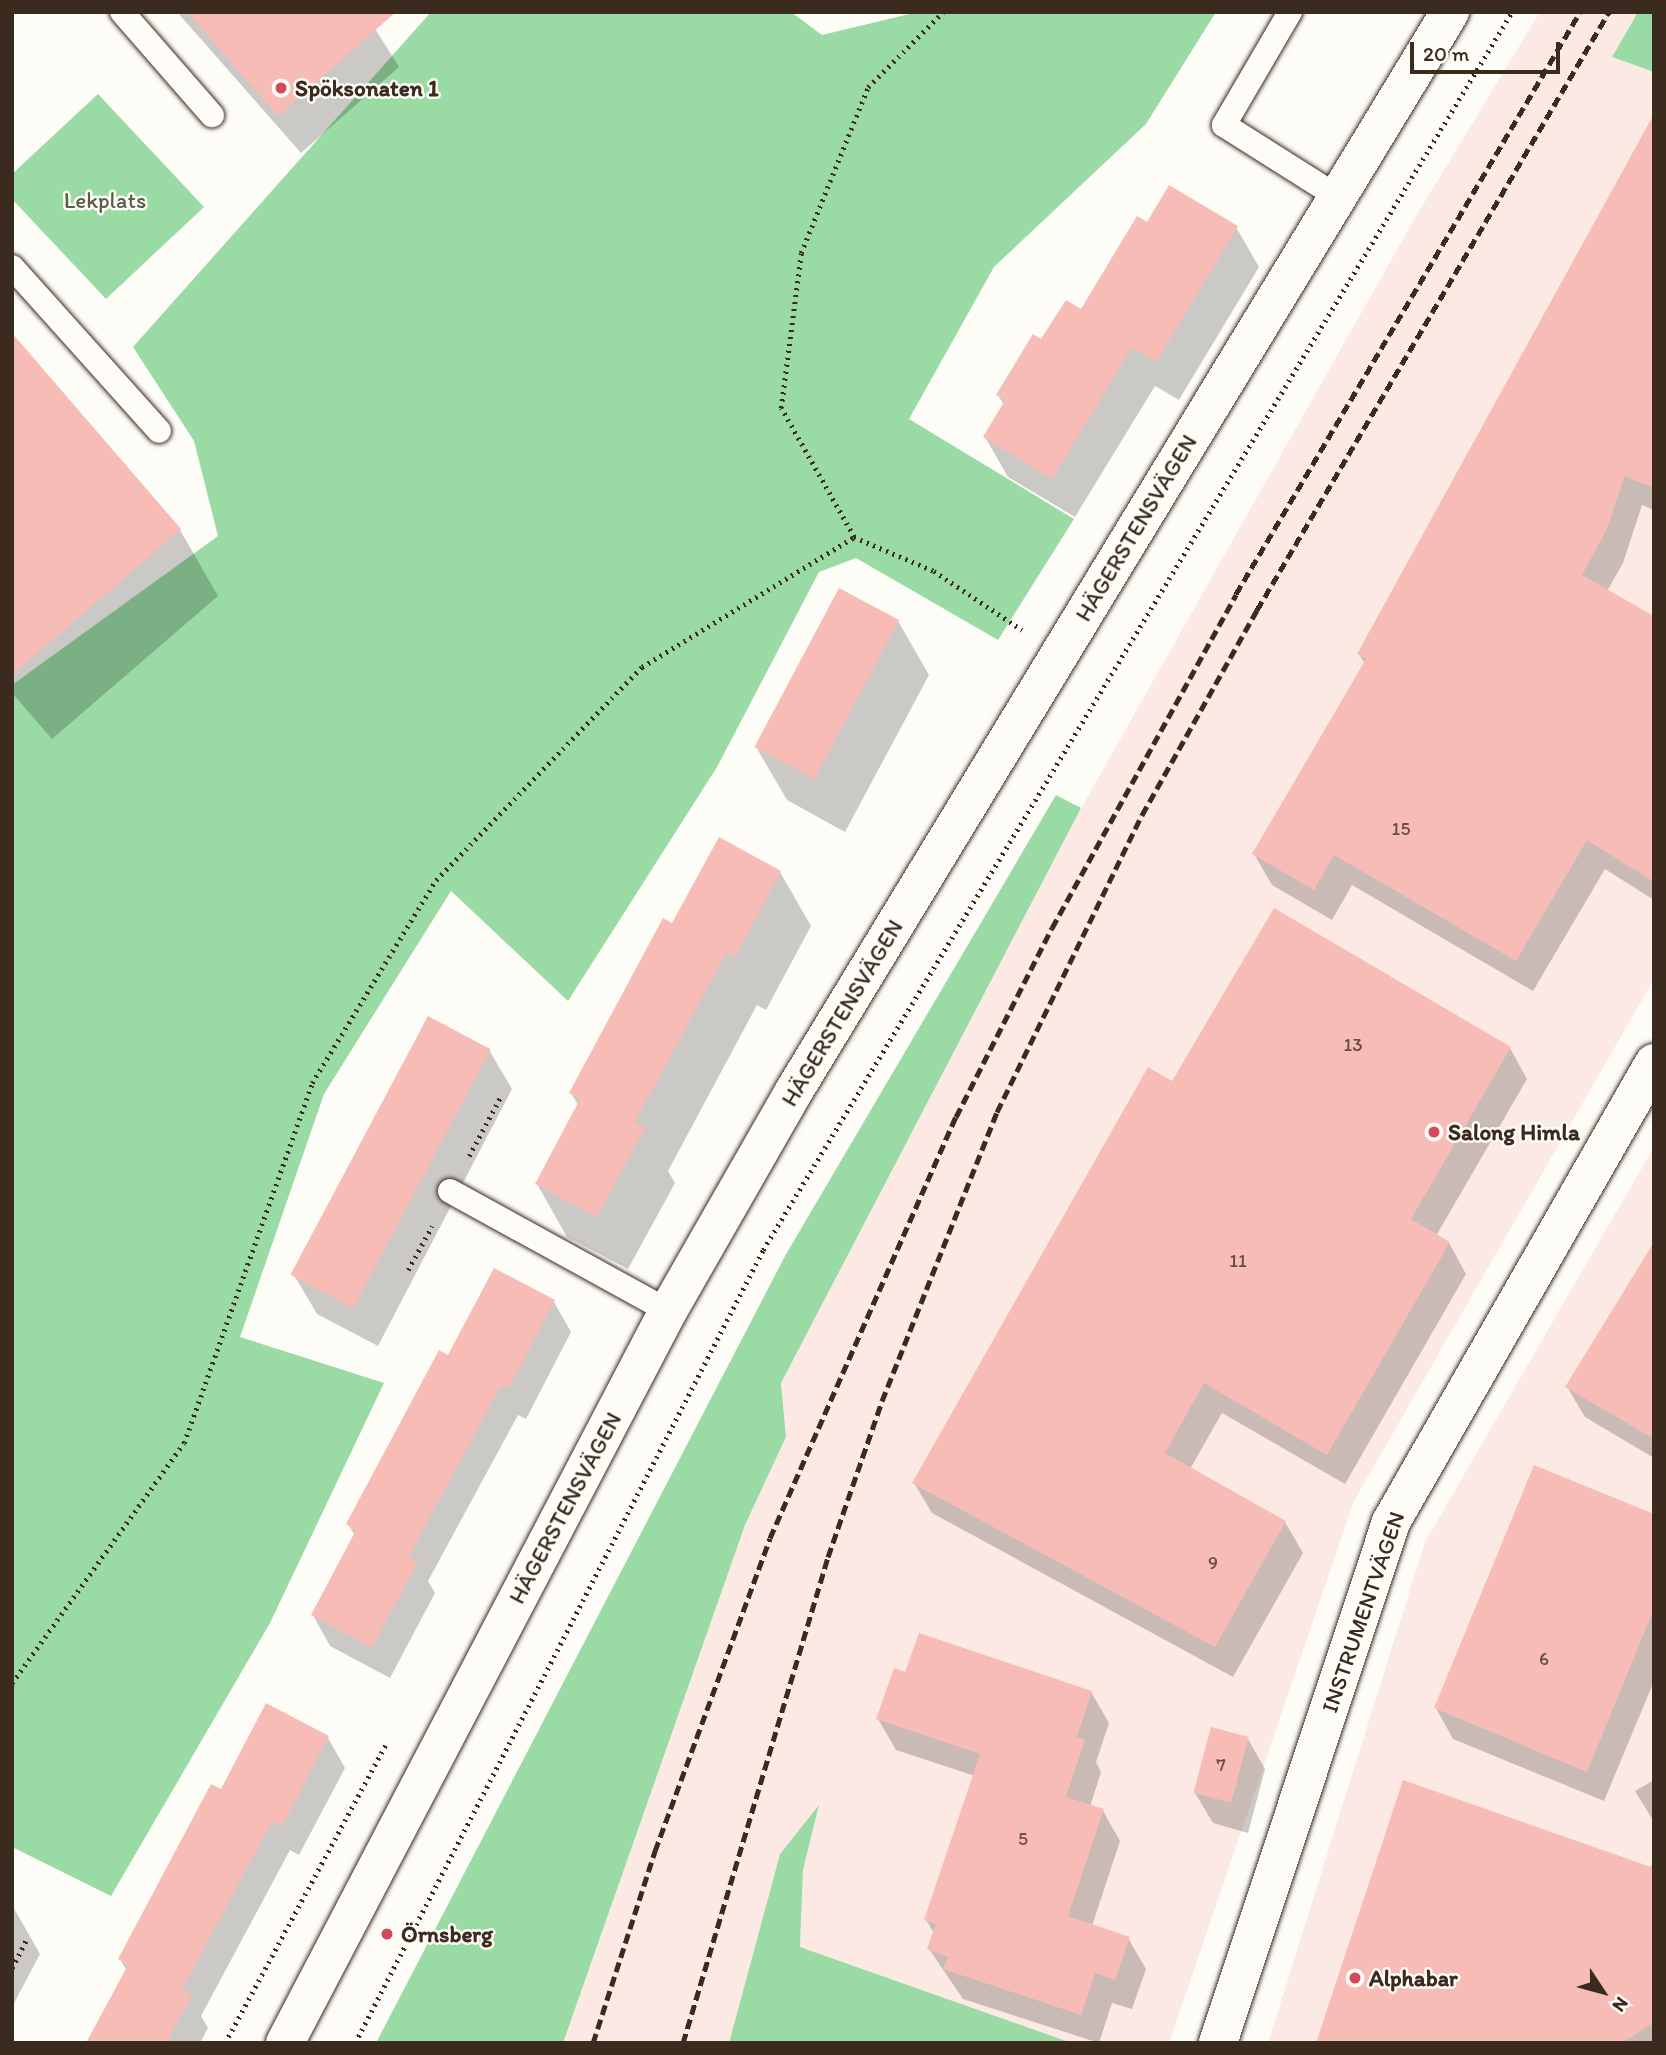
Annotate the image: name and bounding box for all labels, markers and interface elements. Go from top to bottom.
scale bar [1414,28,1564,72]
text: 20 m [1423,41,1469,66]
place label: Spöksonaten 1 [295,74,439,102]
marker: Spöksonaten 1 [273,80,289,96]
park label: Lekplats [64,186,146,214]
street label: HÄGERSTENSVÄGEN [1069,430,1203,626]
house number: 15 [1392,818,1410,840]
street label: HÄGERSTENSVÄGEN [775,915,909,1111]
house number: 13 [1343,1034,1363,1056]
place label: Salong Himla [1448,1118,1579,1146]
marker: Salong Himla [1426,1124,1442,1140]
house number: 11 [1229,1250,1247,1272]
street label: HÄGERSTENSVÄGEN [503,1408,627,1608]
street label: INSTRUMENTVÄGEN [1316,1508,1410,1716]
house number: 9 [1208,1552,1218,1574]
house number: 6 [1539,1648,1549,1670]
house number: 7 [1216,1754,1226,1776]
house number: 5 [1018,1828,1028,1850]
place label: Örnsberg [401,1920,493,1948]
marker: Örnsberg [379,1926,395,1942]
north arrow [1568,1957,1638,2027]
place label: Alphabar [1369,1964,1458,1992]
marker: Alphabar [1347,1970,1363,1986]
text: N [1607,1993,1633,2017]

